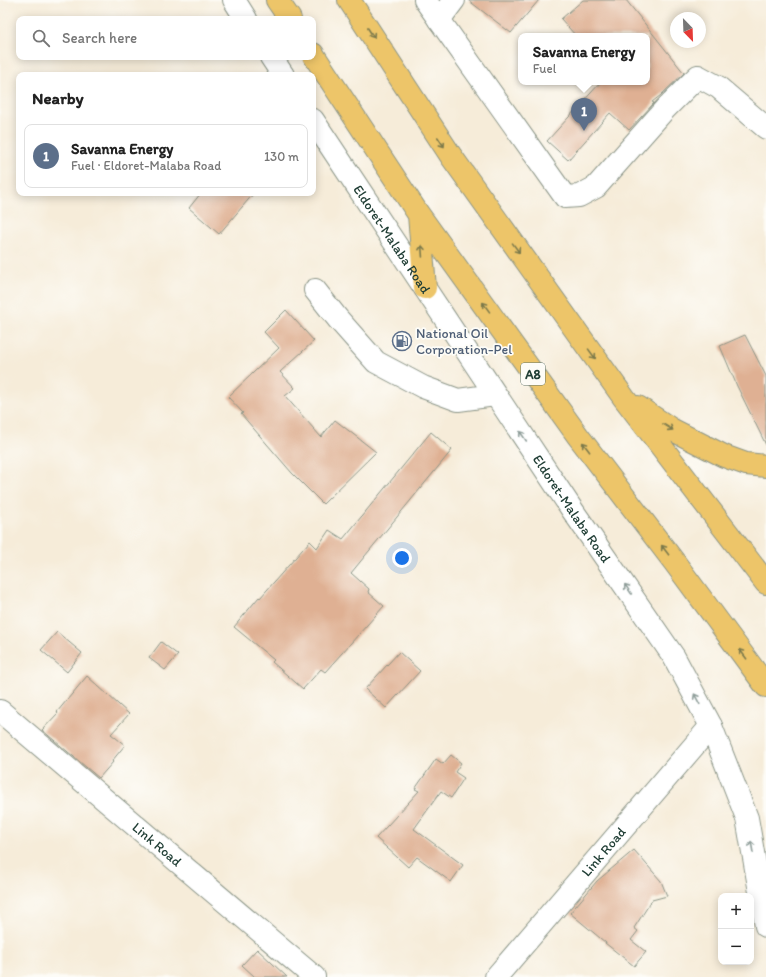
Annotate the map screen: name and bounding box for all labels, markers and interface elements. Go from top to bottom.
north arrow [670,12,706,48]
search box [16,16,316,60]
icon: search [30,27,52,49]
one-way arrow [367,27,375,39]
text: Search here [62,29,137,47]
popup [518,33,650,85]
text: Savanna Energy [533,43,635,61]
text: Fuel [533,61,556,76]
text: Nearby [32,88,84,108]
pin: 1 [571,98,597,131]
one-way arrow [438,136,446,148]
text: Savanna Energy [71,140,173,158]
text: 1 [43,149,49,164]
text: 130 m [264,149,299,164]
text: Fuel · Eldoret-Malaba Road [71,158,221,173]
street label: Eldoret-Malaba Road [350,181,435,297]
one-way arrow [512,242,520,253]
one-way arrow [418,245,426,258]
one-way arrow [481,302,490,313]
place label: National Oil Corporation-Pel [416,325,512,358]
fuel station icon: National Oil Corporation-Pel [391,330,413,352]
one-way arrow [588,348,596,359]
road number: A8 [521,363,545,385]
one-way arrow [662,423,673,431]
one-way arrow [519,431,527,442]
one-way arrow [582,442,590,453]
street label: Eldoret-Malaba Road [529,451,615,566]
one-way arrow [661,545,669,556]
your location [392,548,412,568]
one-way arrow [624,584,632,595]
one-way arrow [739,649,747,660]
one-way arrow [692,694,700,706]
street label: Link Road [129,818,186,870]
street label: Link Road [577,823,629,880]
one-way arrow [748,841,756,854]
map controls [718,893,754,965]
button: + [718,893,754,929]
button: − [718,929,754,965]

